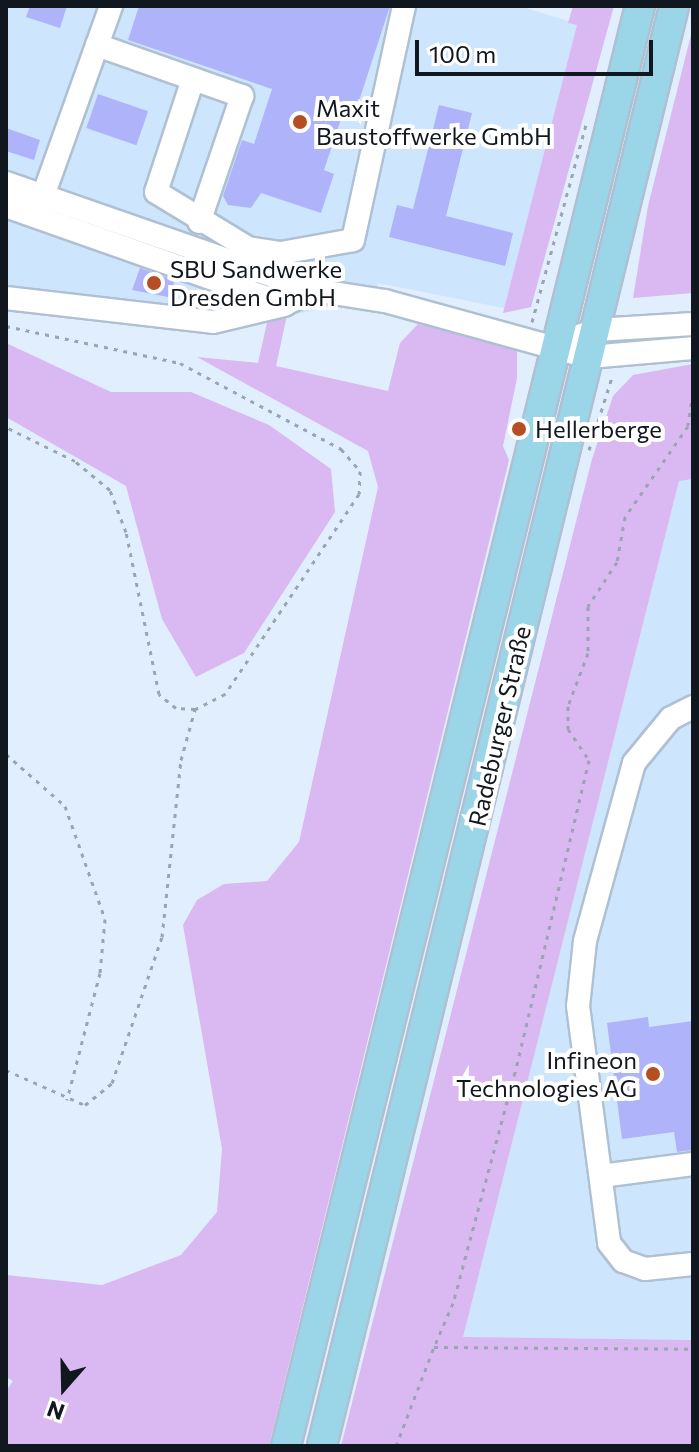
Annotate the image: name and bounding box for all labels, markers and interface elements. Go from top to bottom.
scale bar [419,24,657,74]
text: 100 m [429,39,496,68]
place label: Maxit Baustoffwerke GmbH [316,94,552,150]
marker: Maxit Baustoffwerke GmbH [291,113,309,131]
place label: SBU Sandwerke Dresden GmbH [170,255,342,311]
marker: SBU Sandwerke Dresden GmbH [145,274,163,292]
place label: Hellerberge [535,415,662,443]
marker: Hellerberge [510,420,528,438]
street label: Radeburger Straße [462,623,536,829]
place label: Infineon Technologies AG [456,1046,637,1102]
marker: Infineon Technologies AG [644,1065,662,1083]
north arrow [24,1348,104,1428]
text: N [43,1396,68,1427]

